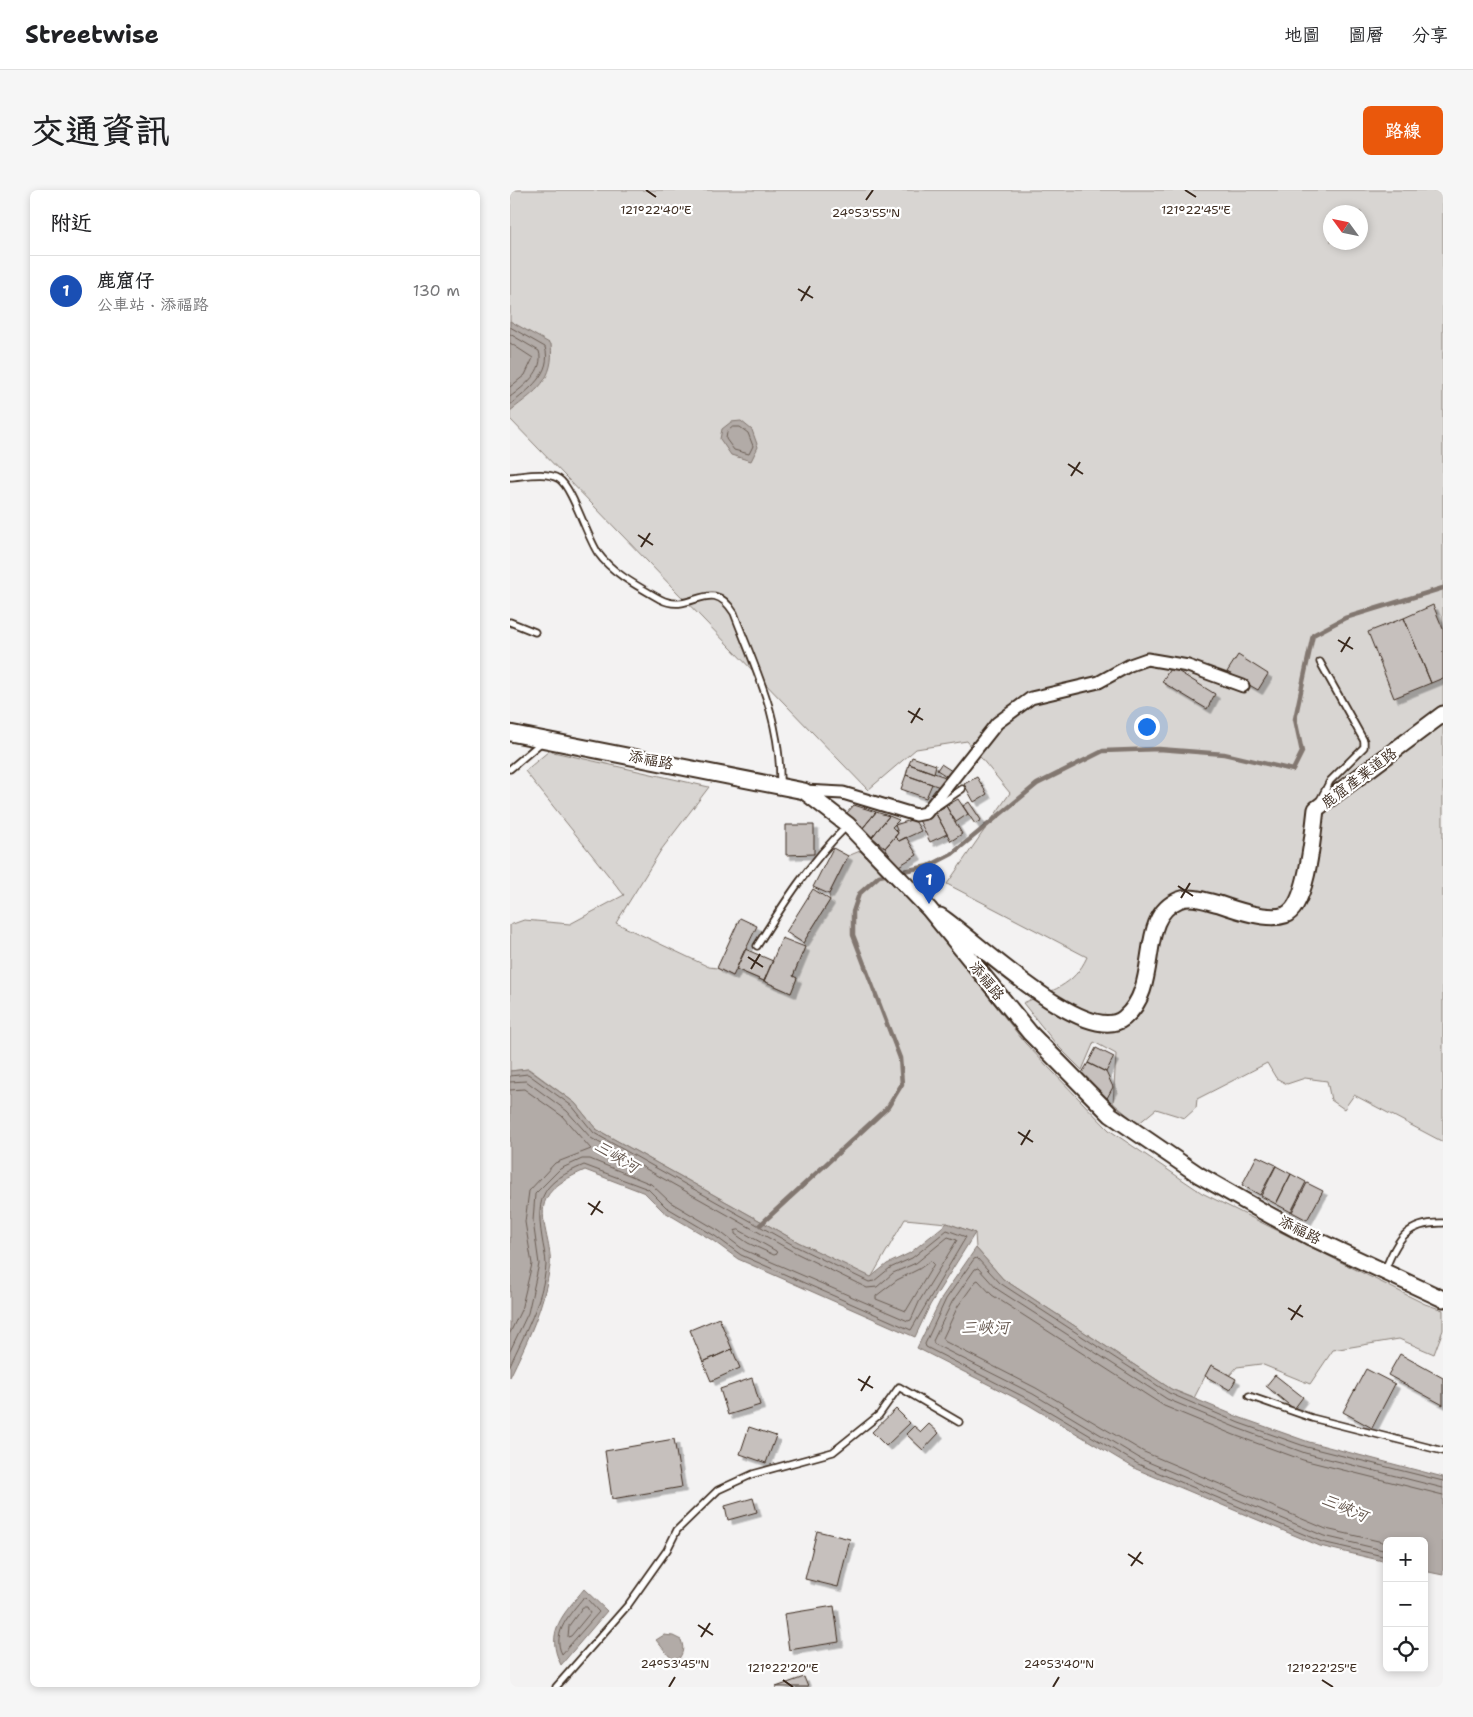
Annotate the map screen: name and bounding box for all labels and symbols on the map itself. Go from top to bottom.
text: 121°22'40"E [620,202,692,218]
text: 121°22'45"E [1161,202,1231,218]
text: 24°53'55"N [832,205,900,221]
north arrow [1323,205,1368,250]
your location [1134,714,1160,740]
street label: 鹿窟產業道路 [1317,743,1401,813]
street label: 添福路 [627,746,675,774]
pin: 1 [913,863,945,904]
street label: 添福路 [965,957,1009,1005]
water label: 三峽河 [591,1135,645,1179]
street label: 添福路 [1275,1211,1325,1249]
water label: 三峽河 [961,1317,1012,1338]
water label: 三峽河 [1319,1488,1374,1528]
text: 24°53'45"N [641,1656,709,1672]
text: 24°53'40"N [1024,1656,1094,1672]
text: 121°22'20"E [747,1660,819,1676]
text: 121°22'25"E [1287,1660,1357,1676]

